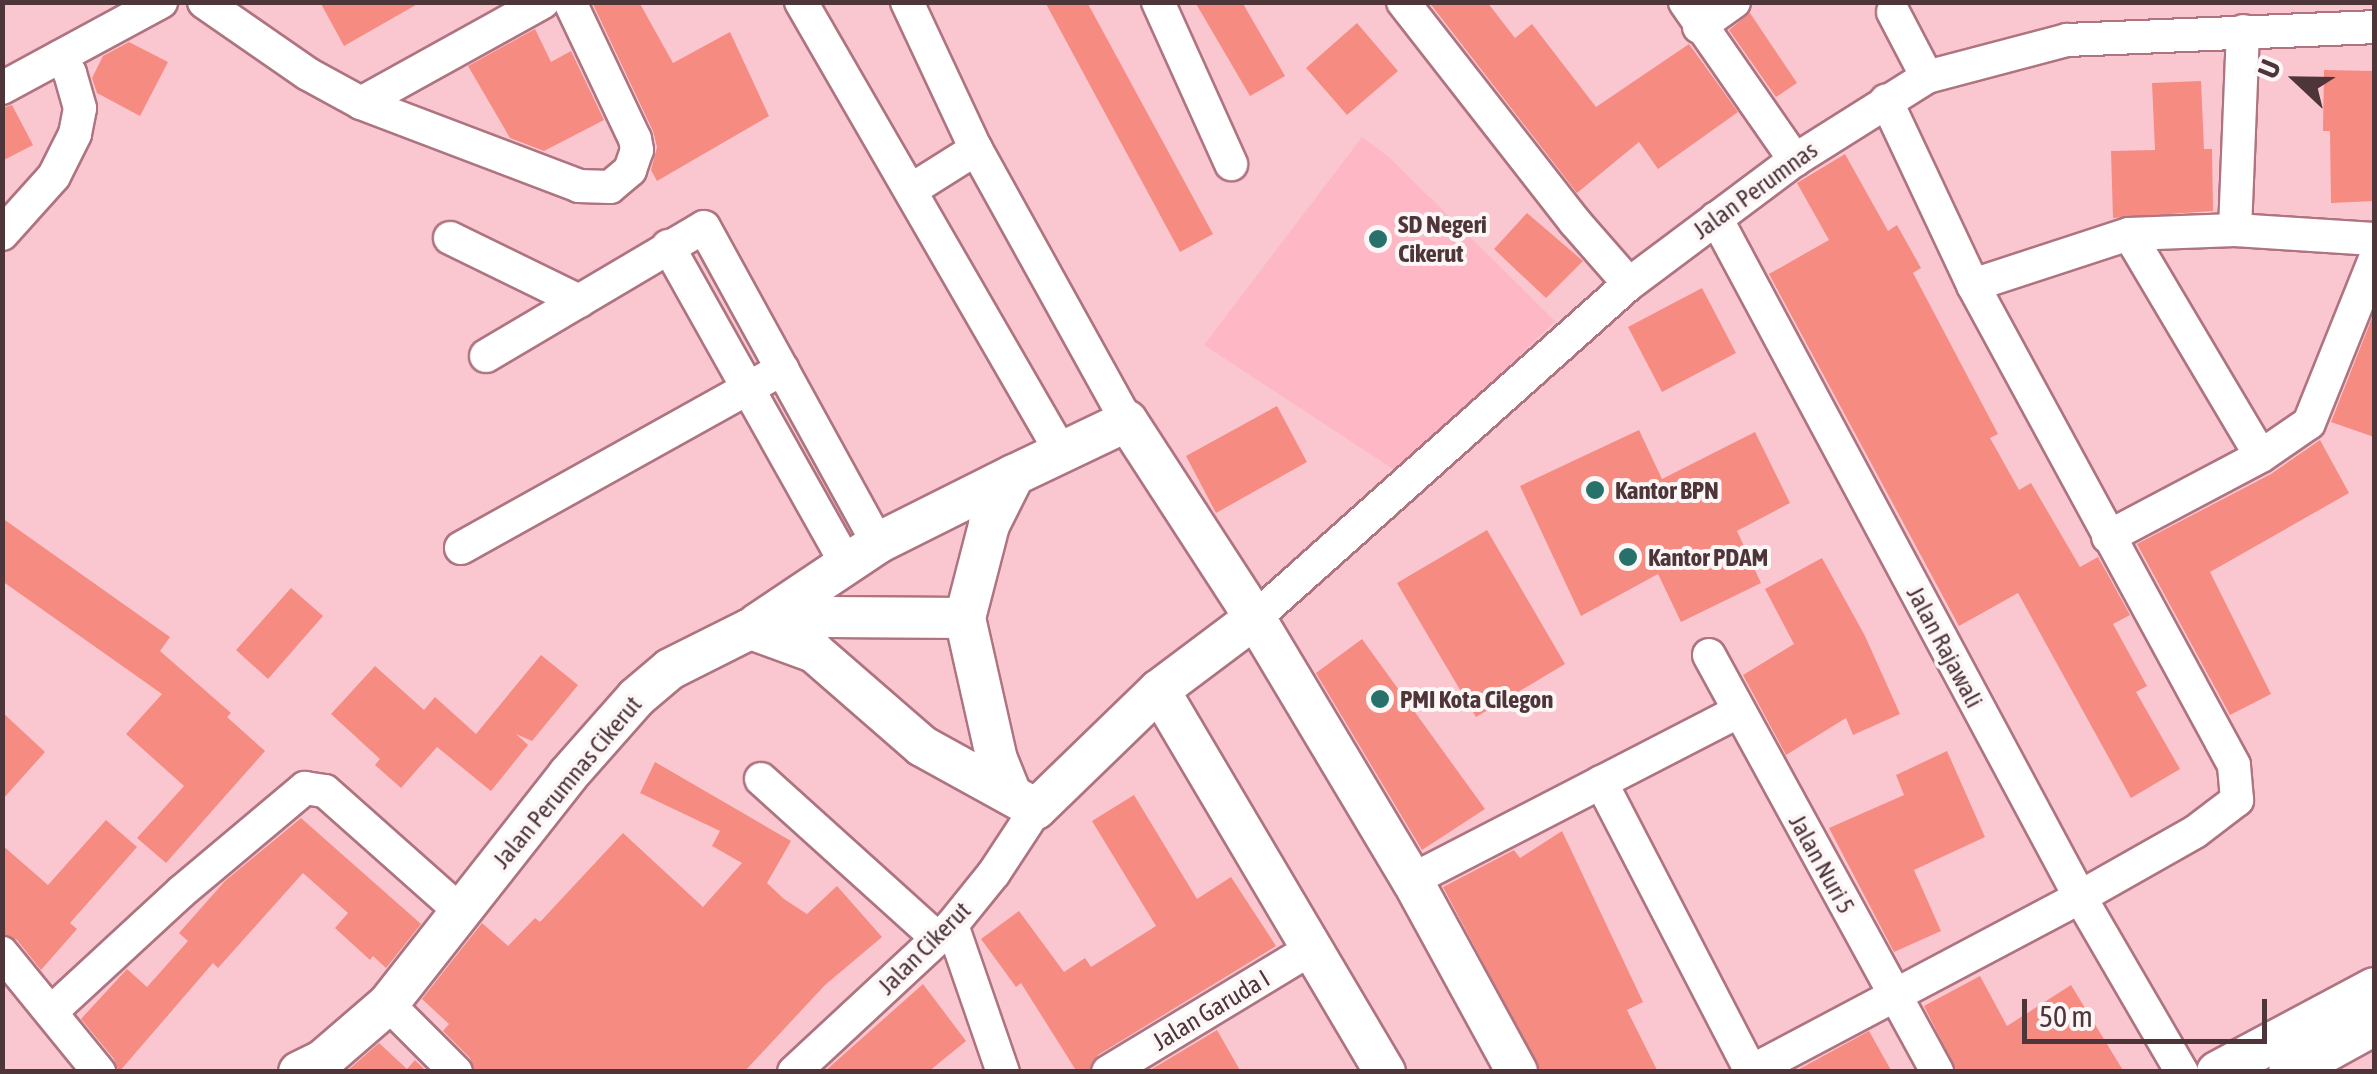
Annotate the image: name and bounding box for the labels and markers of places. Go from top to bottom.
place label: SD Negeri Cikerut [1398,210,1487,269]
marker: SD Negeri Cikerut [1367,228,1389,250]
place label: Kantor BPN [1615,475,1719,505]
marker: Kantor BPN [1584,479,1606,501]
place label: Kantor PDAM [1648,542,1768,572]
marker: Kantor PDAM [1617,546,1639,568]
place label: PMI Kota Cilegon [1400,684,1553,714]
marker: PMI Kota Cilegon [1369,688,1391,710]

